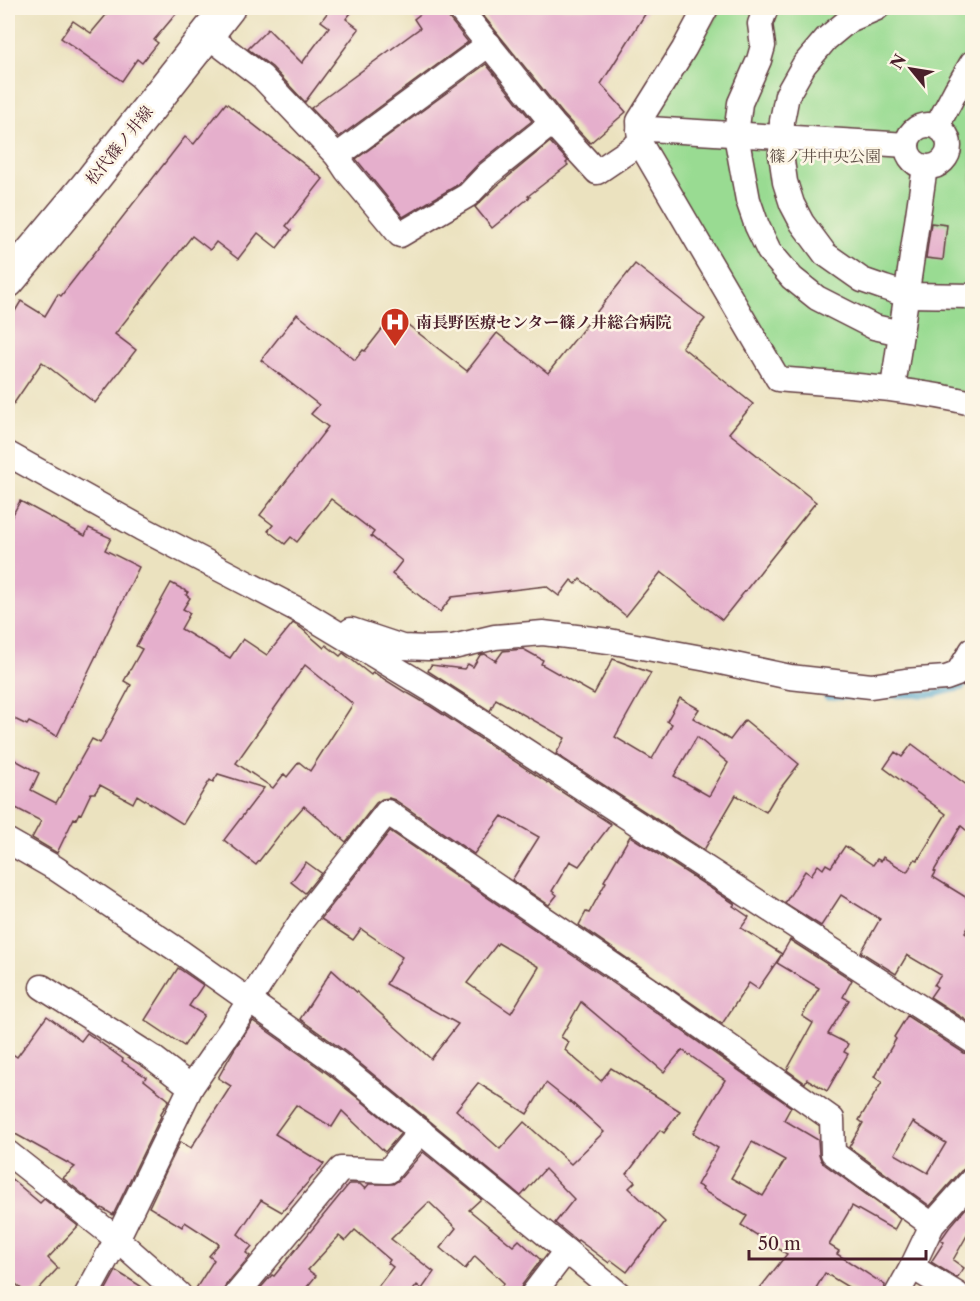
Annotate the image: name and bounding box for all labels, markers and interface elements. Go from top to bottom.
north arrow [881,39,941,99]
text: N [886,50,910,73]
street label: 松代篠ノ井線 [81,101,157,189]
park label: 篠ノ井中央公園 [769,146,881,166]
hospital icon: 南長野医療センター篠ノ井総合病院 [379,306,411,348]
place label: 南長野医療センター篠ノ井総合病院 [416,312,671,332]
scale bar [749,1223,926,1261]
text: 50 m [758,1233,801,1255]

